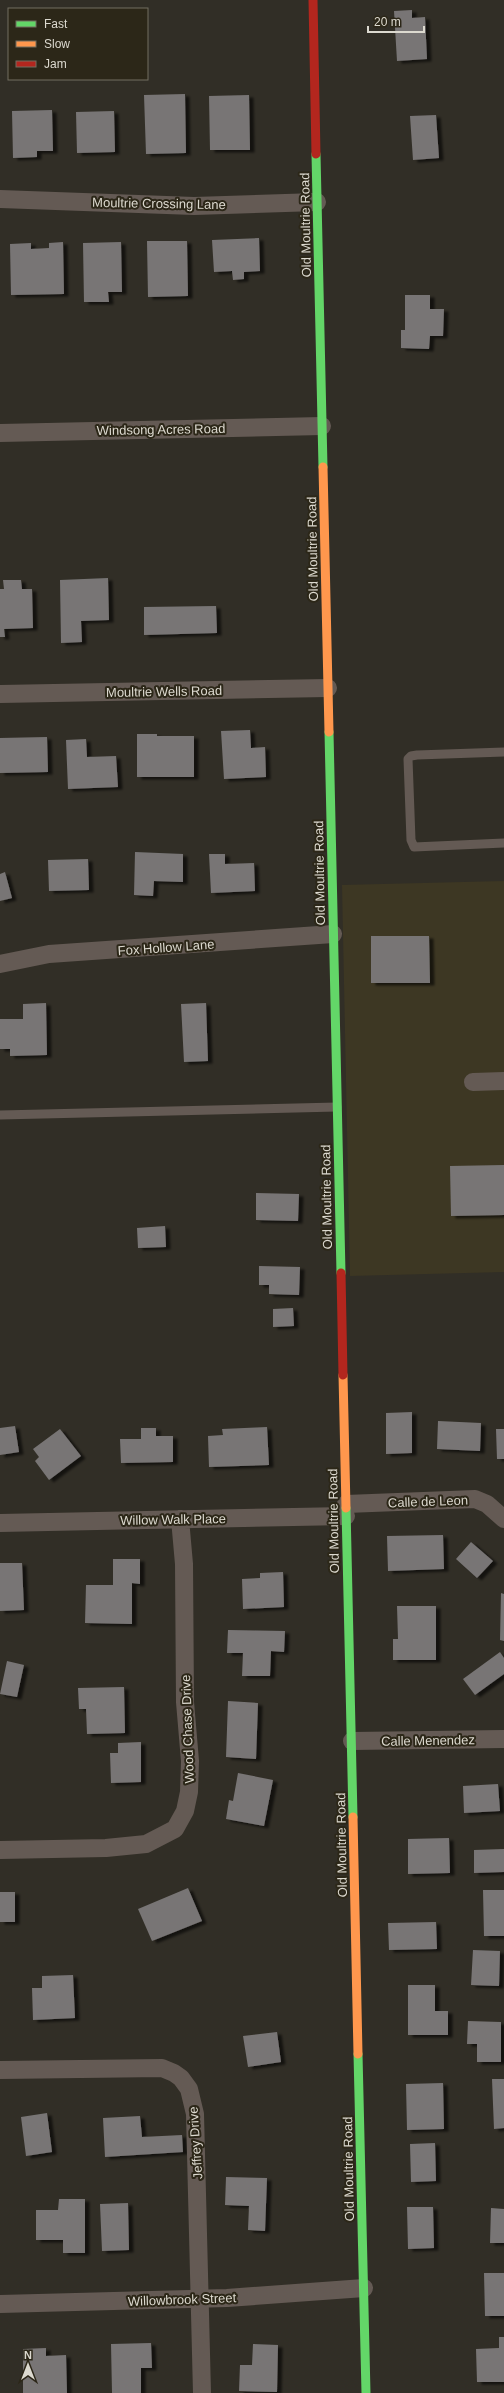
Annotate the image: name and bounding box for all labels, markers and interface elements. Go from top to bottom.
legend [8,8,148,80]
scale bar [368,8,424,34]
text: 20 m [374,15,401,29]
text: Fast [44,17,68,31]
text: Slow [44,37,70,51]
text: Jam [44,57,67,71]
street label: Old Moultrie Road [297,172,314,278]
street label: Moultrie Crossing Lane [92,195,226,212]
street label: Windsong Acres Road [97,421,225,438]
street label: Old Moultrie Road [304,496,321,602]
street label: Moultrie Wells Road [106,683,222,700]
street label: Old Moultrie Road [311,820,328,926]
street label: Fox Hollow Lane [117,937,215,958]
street label: Old Moultrie Road [318,1144,335,1250]
street label: Old Moultrie Road [325,1468,342,1574]
street label: Calle de Leon [388,1493,468,1510]
street label: Willow Walk Place [120,1511,226,1528]
street label: Wood Chase Drive [178,1674,197,1784]
street label: Calle Menendez [381,1732,475,1749]
street label: Old Moultrie Road [333,1792,350,1898]
street label: Jeffrey Drive [185,2106,206,2180]
street label: Old Moultrie Road [340,2116,357,2222]
street label: Willowbrook Street [128,2290,237,2309]
north arrow [8,2345,48,2385]
text: N [24,2349,32,2361]

